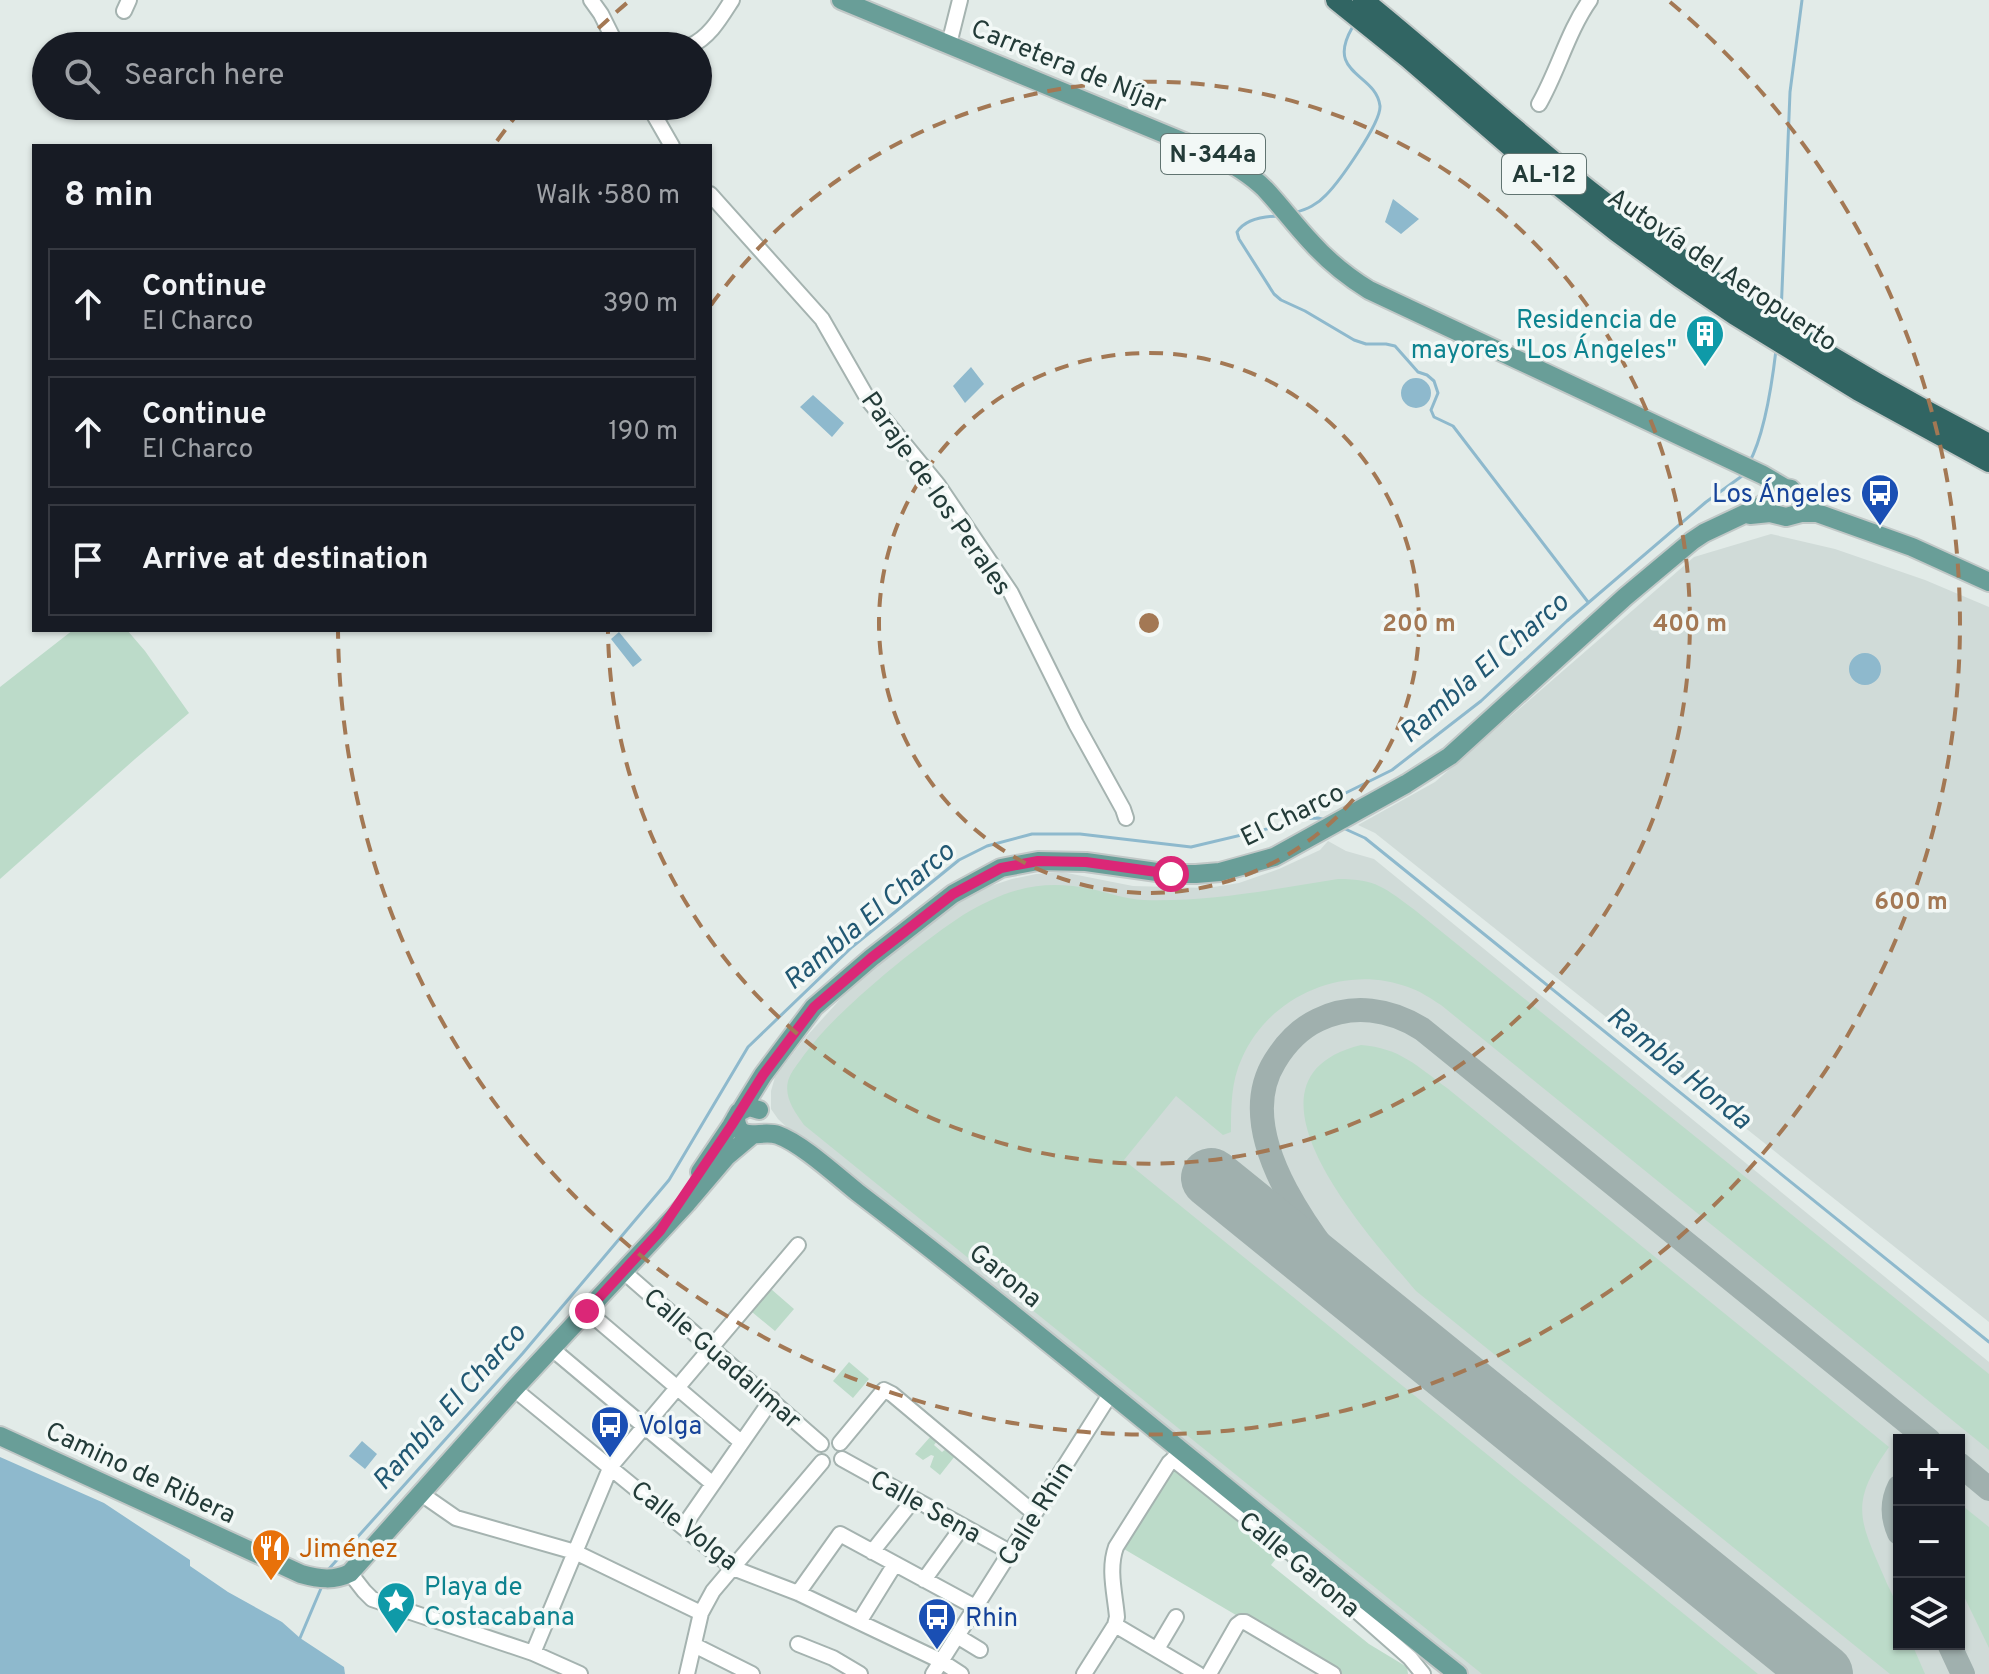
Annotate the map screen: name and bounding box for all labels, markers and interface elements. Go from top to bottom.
street label: Carretera de Níjar [966,13,1171,122]
search box [32,32,712,120]
icon: search [60,54,104,98]
text: Search here [124,58,284,95]
road number: N-344a [1161,134,1265,174]
road number: AL-12 [1502,154,1586,194]
text: 8 min [64,175,153,218]
text: Walk · 580 m [536,180,680,213]
street label: Autovía del Aeropuerto [1601,182,1843,360]
text: Continue [142,269,267,306]
icon: ahead [66,282,110,326]
text: 390 m [603,288,678,321]
place label: Residencia de mayores "Los Ángeles" [1411,305,1677,368]
text: El Charco [142,306,253,339]
building icon: Residencia de mayores "Los Ángeles" [1684,313,1726,368]
street label: Paraje de los Perales [852,386,1018,603]
text: Continue [142,397,267,434]
icon: ahead [66,410,110,454]
text: 190 m [608,416,678,449]
text: El Charco [142,434,253,467]
bus stop icon: Los Ángeles [1859,472,1901,527]
place label: Los Ángeles [1712,477,1852,512]
icon: arrive [66,538,110,582]
text: Arrive at destination [142,542,428,579]
water label: Rambla El Charco [1393,586,1577,753]
centre of rings [1135,609,1163,637]
text: 200 m [1382,610,1456,640]
text: 400 m [1653,610,1727,640]
street label: El Charco [1236,777,1350,855]
water label: Rambla El Charco [777,835,963,999]
route start [1153,856,1189,892]
text: 600 m [1874,888,1948,918]
water label: Rambla Honda [1598,1000,1758,1139]
street label: Garona [961,1238,1048,1316]
street label: Calle Guadalimar [635,1282,807,1438]
route end [569,1293,605,1329]
water label: Rambla El Charco [366,1317,535,1499]
bus stop icon: Volga [589,1404,631,1459]
place label: Volga [638,1411,702,1444]
street label: Camino de Ribera [40,1416,240,1533]
map controls [1893,1434,1965,1650]
button: + [1893,1434,1965,1506]
street label: Calle Rhin [992,1456,1082,1573]
street label: Calle Sena [863,1464,986,1552]
street label: Calle Volga [623,1475,744,1579]
street label: Calle Garona [1231,1506,1366,1626]
button: − [1893,1506,1965,1578]
restaurant icon: Jiménez [250,1527,292,1582]
place label: Jiménez [299,1534,398,1567]
place label: Playa de Costacabana [424,1572,575,1635]
button: layers [1893,1578,1965,1650]
place icon: Playa de Costacabana [375,1580,417,1635]
bus stop icon: Rhin [916,1596,958,1651]
place label: Rhin [965,1603,1018,1636]

